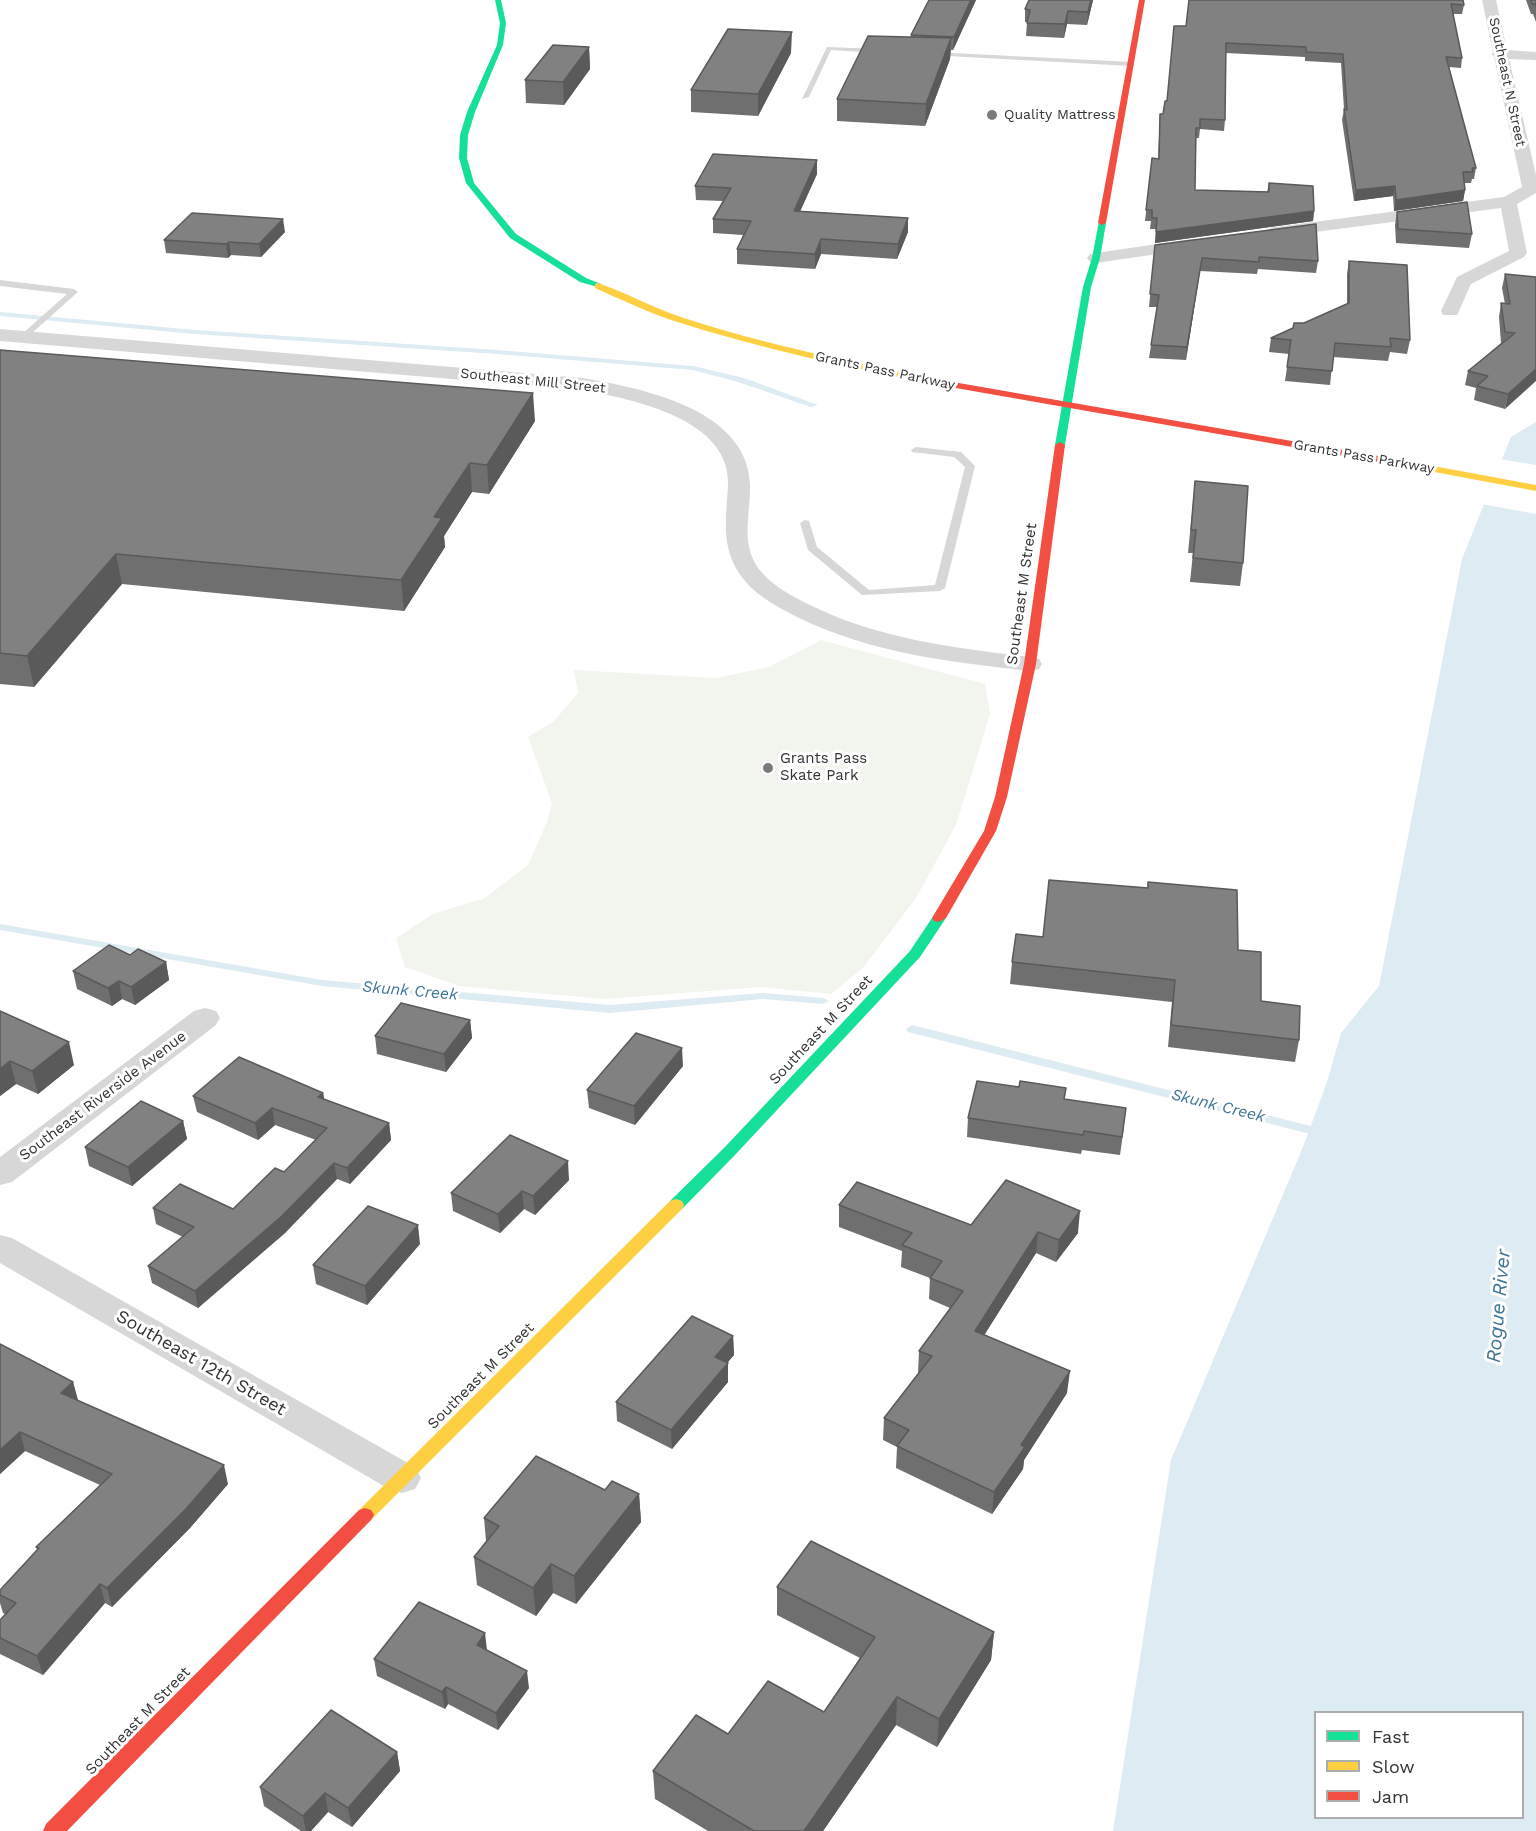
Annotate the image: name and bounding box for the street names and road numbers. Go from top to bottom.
street label: Southeast N Street [1485,16,1529,148]
street label: Grants Pass Parkway [814,348,956,394]
street label: Southeast Mill Street [460,365,606,397]
street label: Grants Pass Parkway [1292,436,1436,478]
street label: Southeast M Street [1003,522,1041,666]
street label: Southeast M Street [766,972,876,1088]
street label: Southeast Riverside Avenue [16,1027,190,1165]
street label: Southeast 12th Street [112,1306,290,1420]
street label: Southeast M Street [424,1319,538,1433]
street label: Southeast M Street [82,1663,194,1779]

